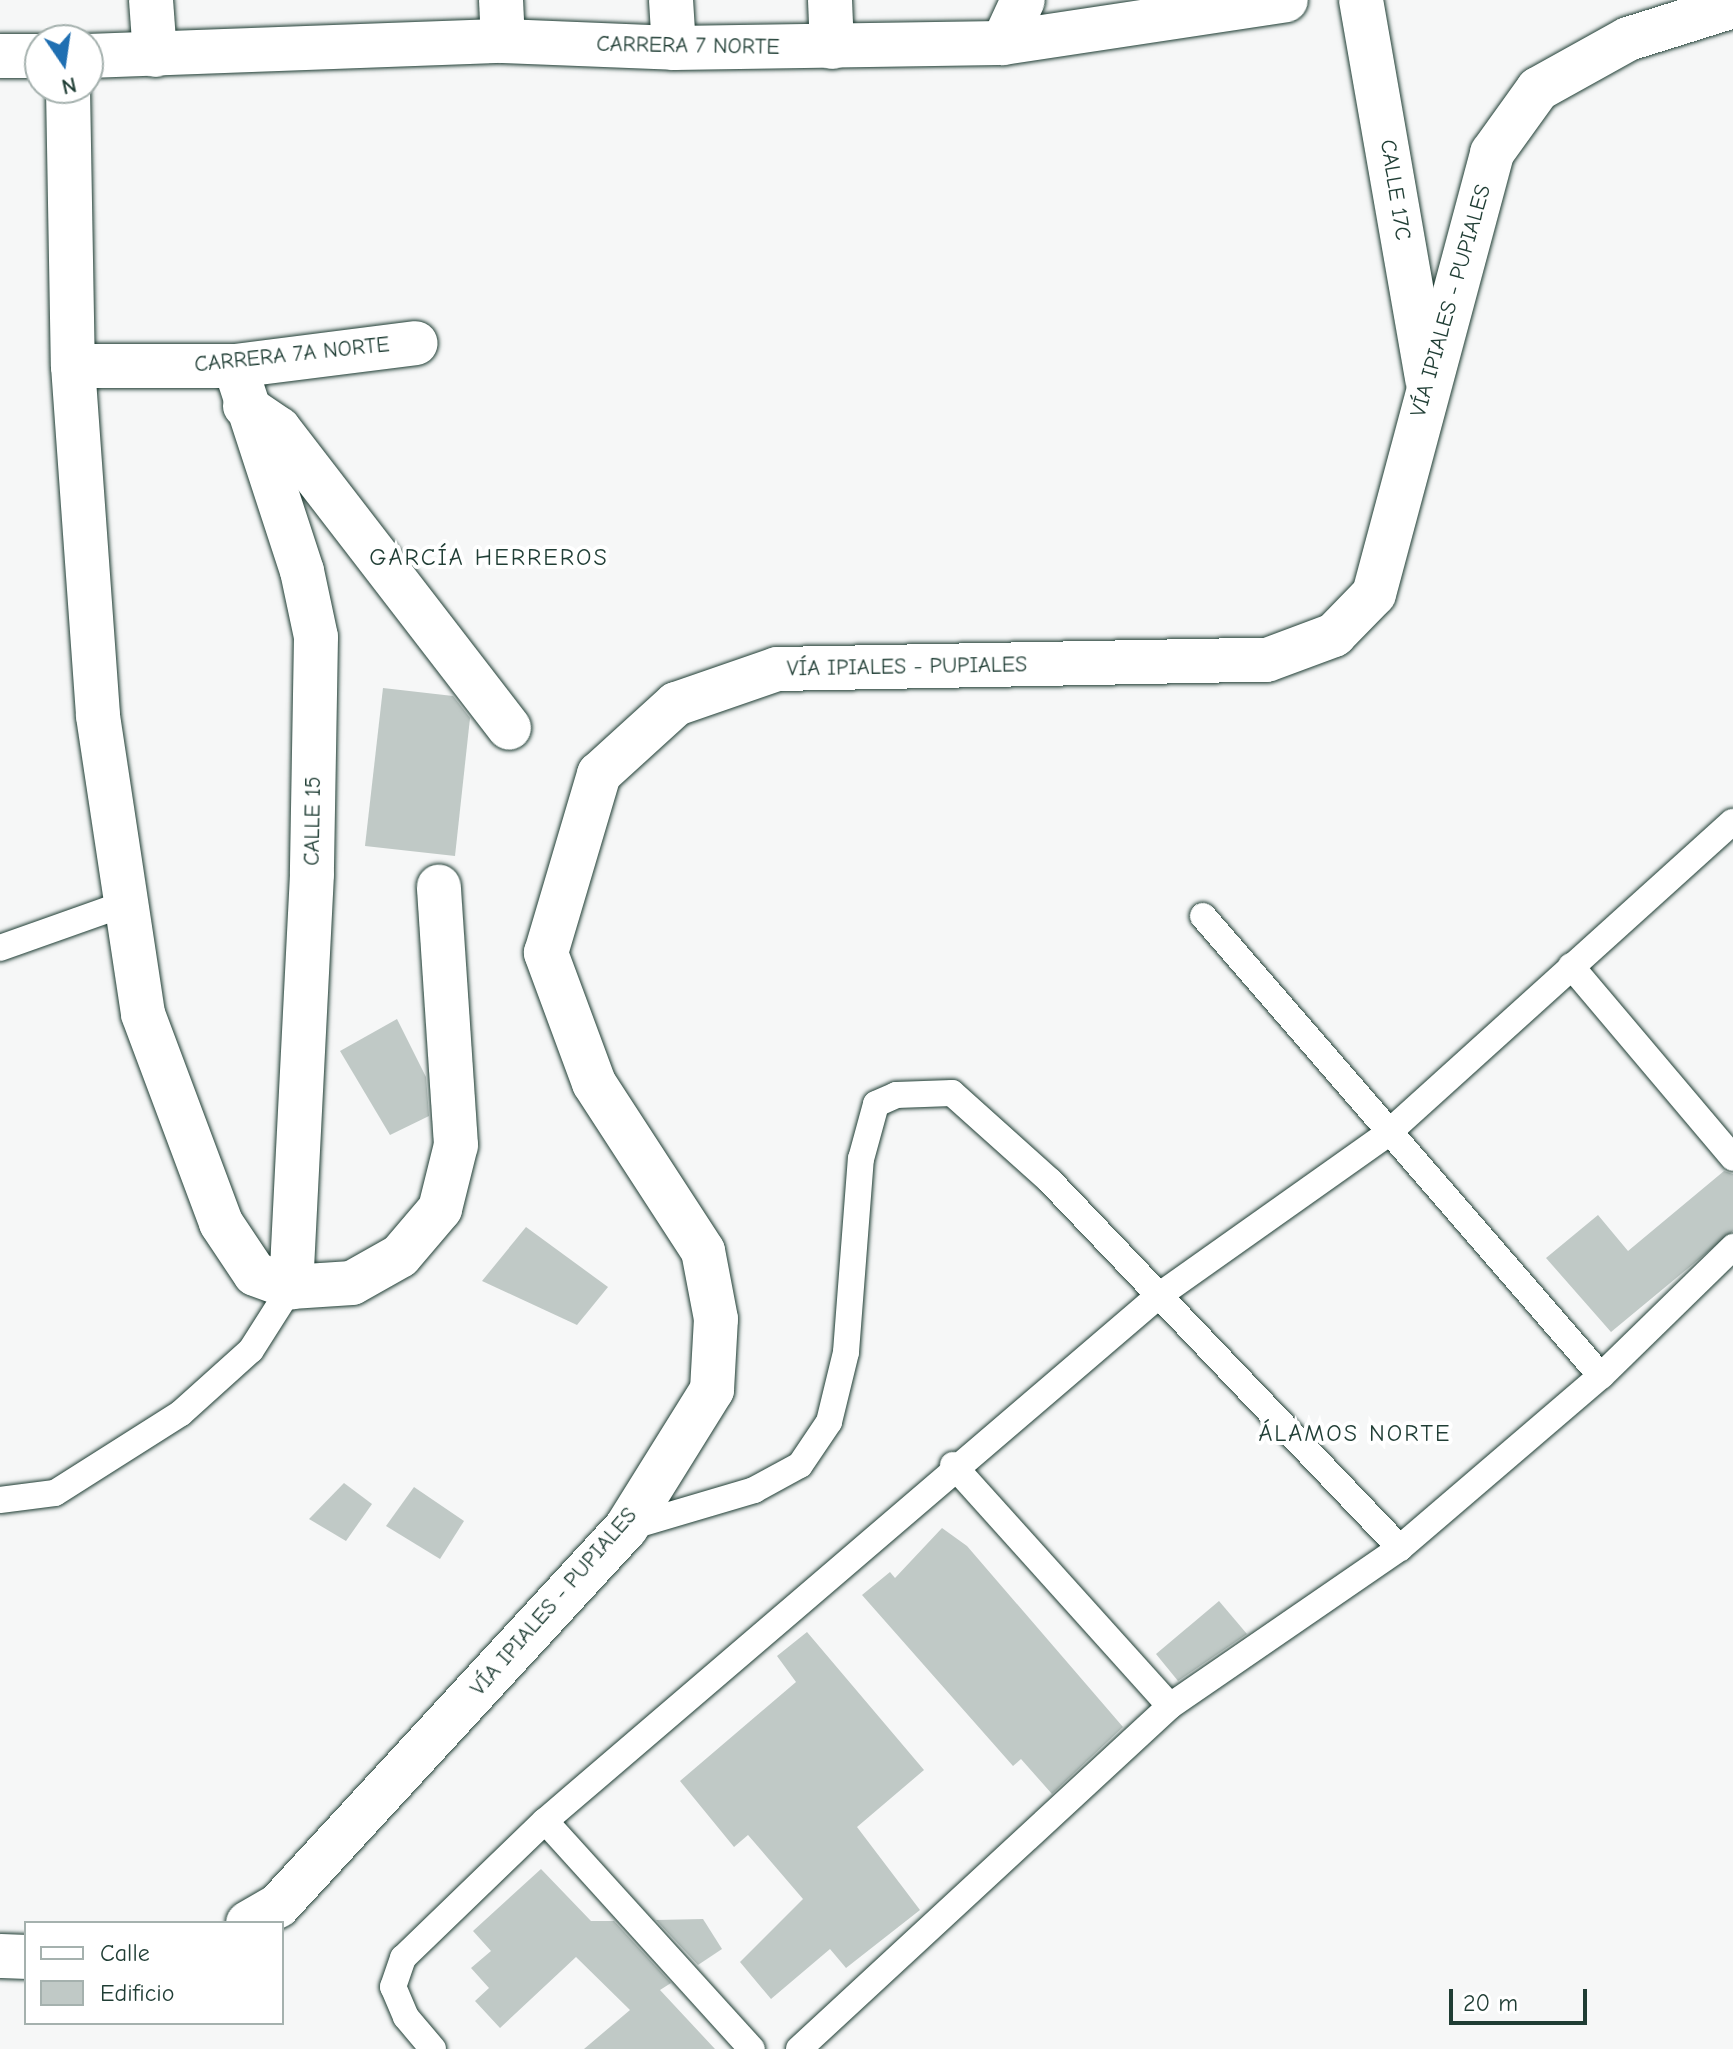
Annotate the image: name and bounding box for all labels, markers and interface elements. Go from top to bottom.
north arrow [24,24,104,104]
street label: CARRERA 7 NORTE [596,31,780,61]
text: N [59,71,79,100]
street label: CALLE 17C [1374,138,1416,242]
street label: VÍA IPIALES - PUPIALES [1405,182,1497,420]
street label: CARRERA 7A NORTE [193,332,391,378]
district label: GARCÍA HERREROS [369,544,609,572]
street label: VÍA IPIALES - PUPIALES [787,652,1027,682]
street label: CALLE 15 [299,776,327,866]
district label: ÁLAMOS NORTE [1258,1420,1452,1448]
street label: VÍA IPIALES - PUPIALES [465,1503,643,1701]
legend [24,1921,284,2025]
text: Calle [100,1939,150,1967]
scale bar [1453,1973,1591,2023]
text: Edificio [100,1979,175,2007]
text: 20 m [1463,1989,1518,2017]

